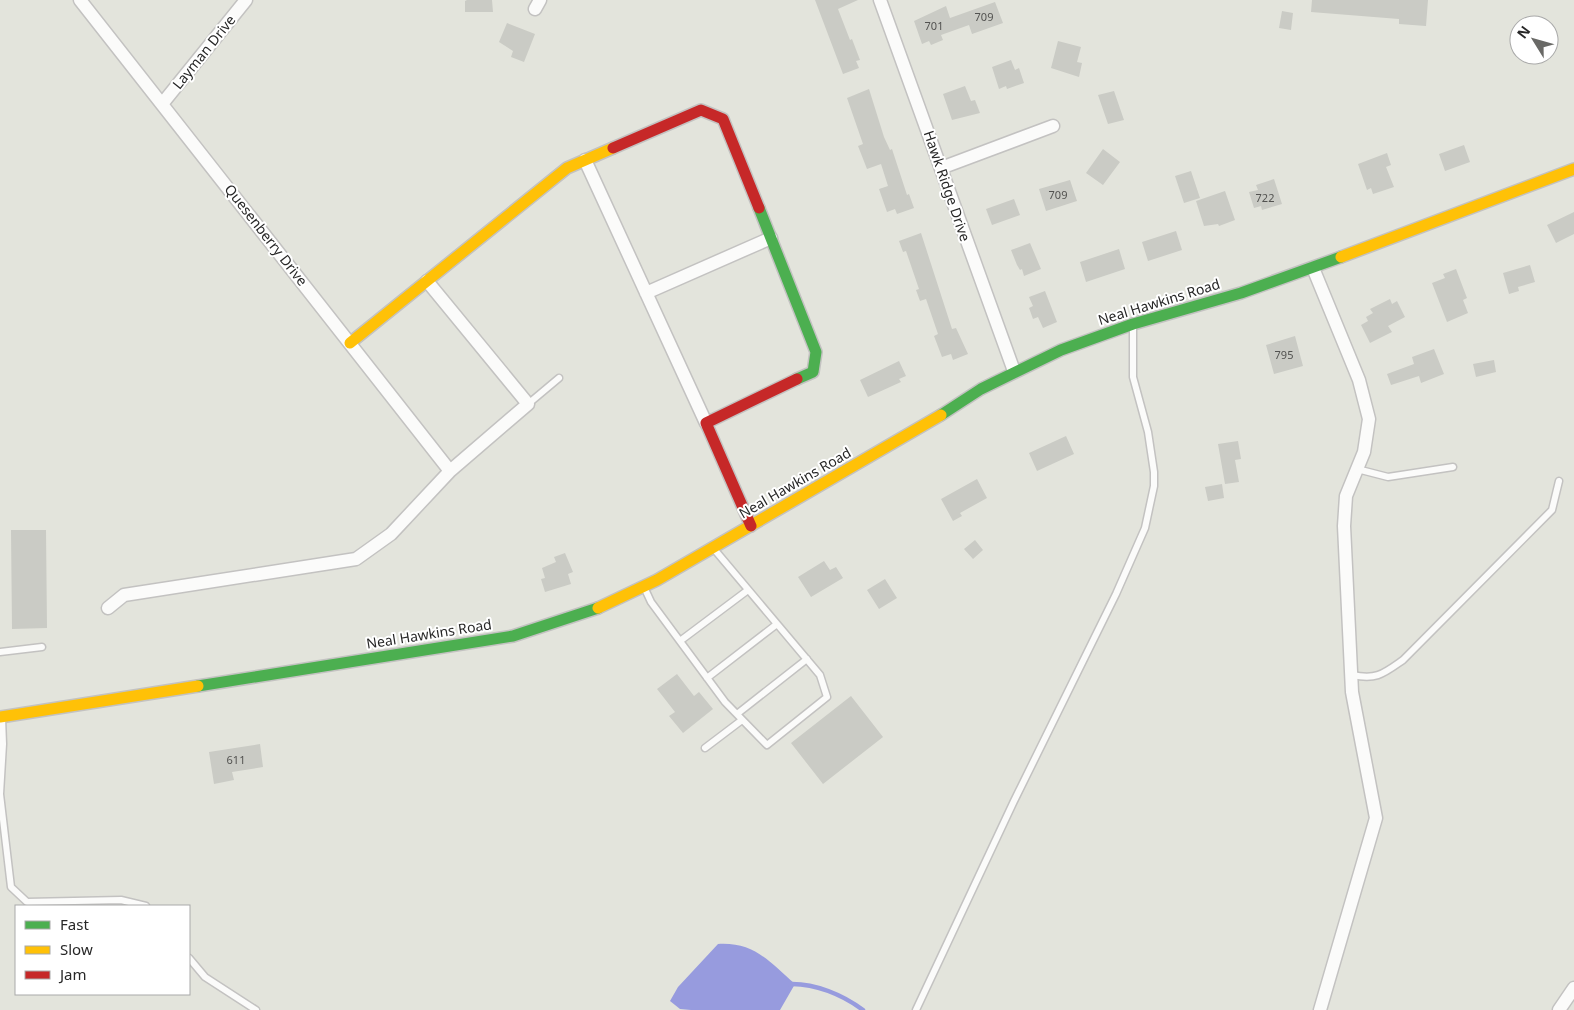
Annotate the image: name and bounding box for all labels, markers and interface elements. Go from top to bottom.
house number: 709 [975,9,993,24]
street label: Layman Drive [168,11,239,93]
north arrow [1509,15,1559,65]
house number: 701 [925,18,943,33]
text: N [1512,22,1534,42]
street label: Hawk Ridge Drive [920,128,975,244]
street label: Quesenberry Drive [221,180,312,290]
house number: 709 [1049,187,1067,202]
house number: 722 [1256,190,1274,205]
street label: Neal Hawkins Road [1096,274,1222,329]
house number: 795 [1275,347,1293,362]
street label: Neal Hawkins Road [735,443,854,522]
street label: Neal Hawkins Road [365,614,493,653]
house number: 611 [227,752,245,767]
legend [15,905,190,995]
text: Fast [60,914,89,934]
text: Slow [60,939,93,959]
text: Jam [58,964,87,984]

